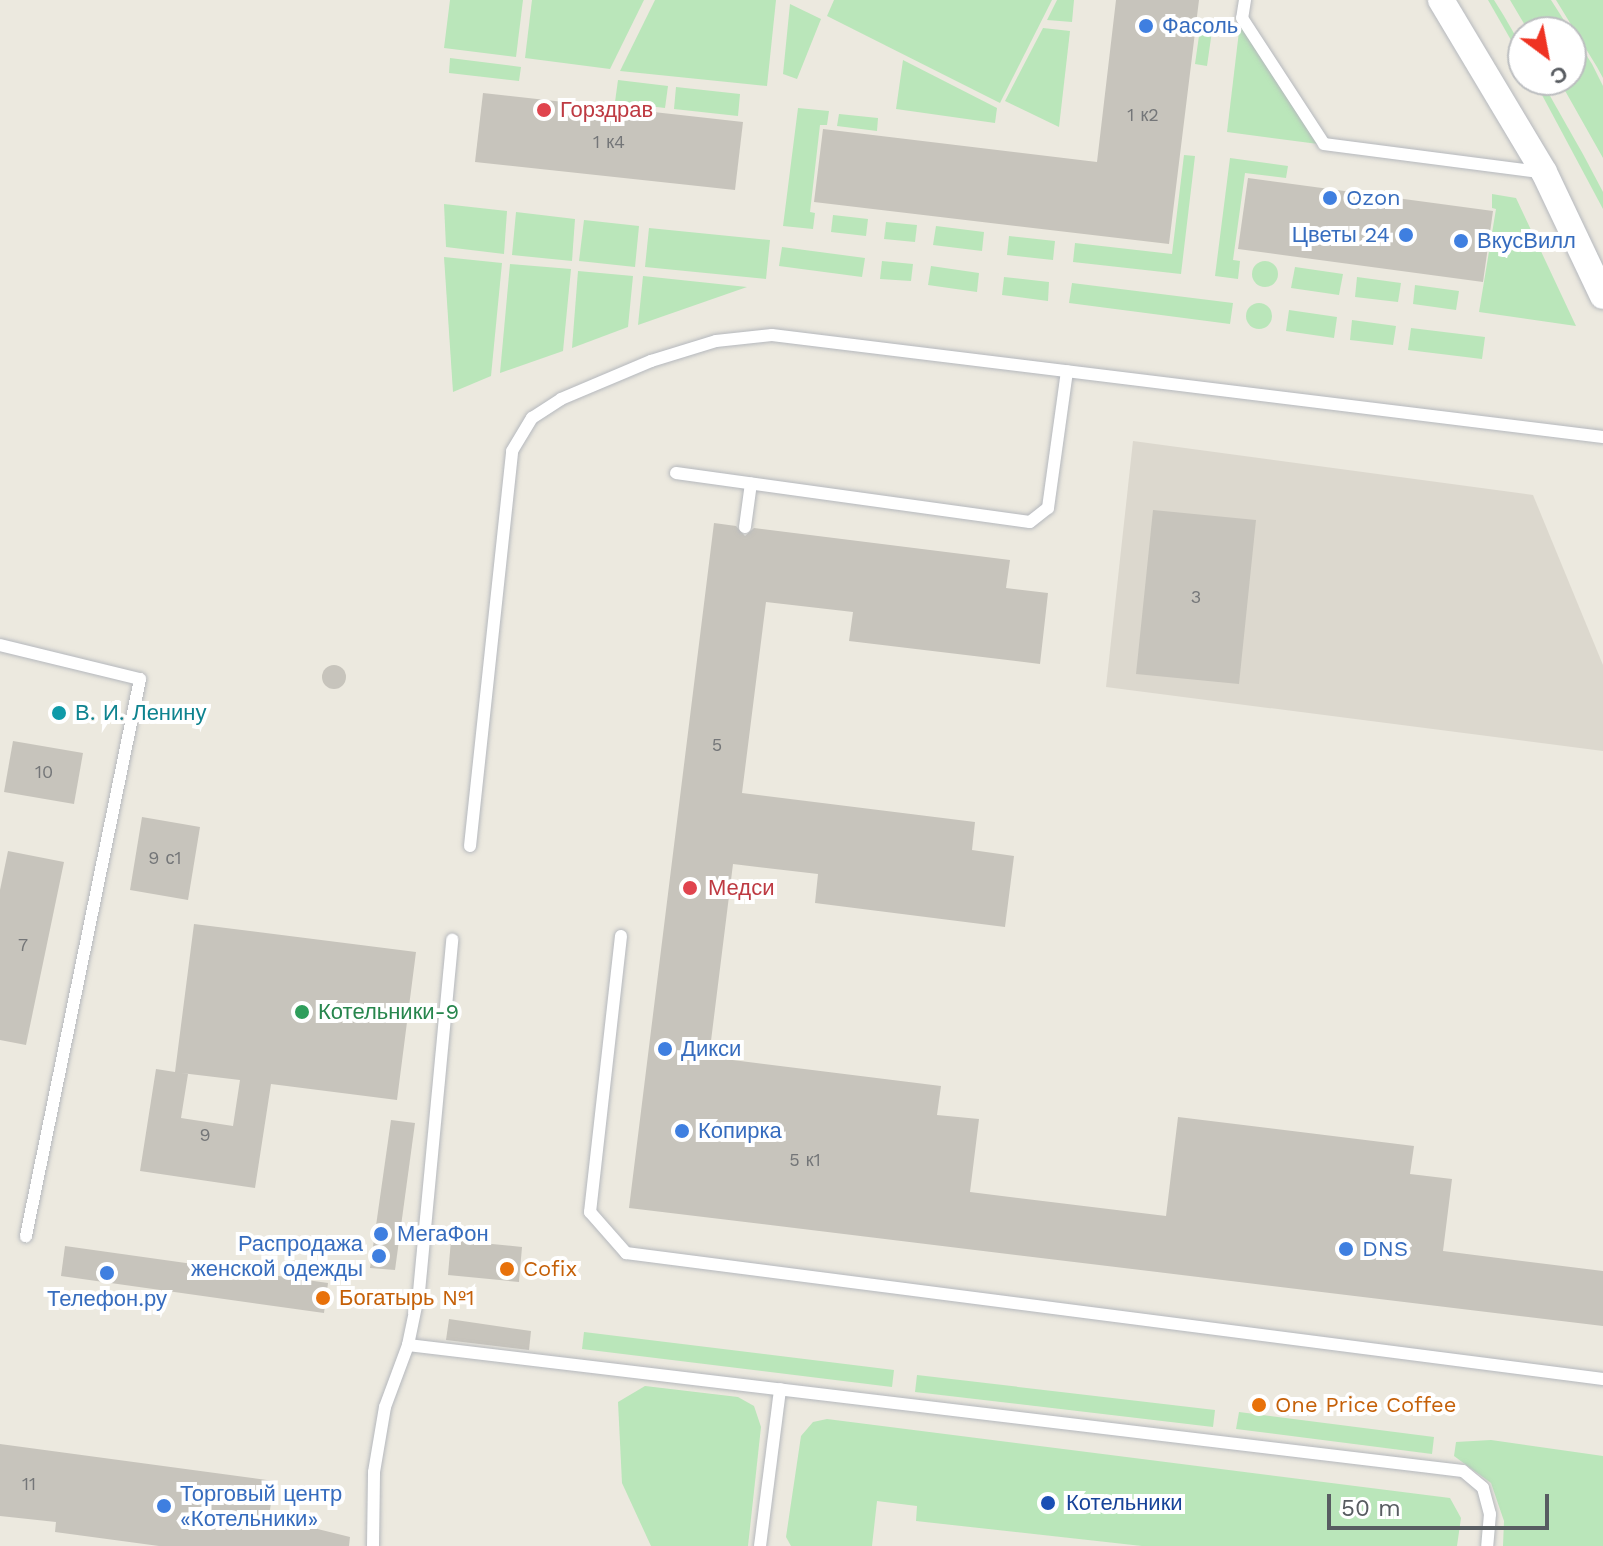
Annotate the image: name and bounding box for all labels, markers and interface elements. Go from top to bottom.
place label: Фасоль [1162,13,1238,39]
north arrow [1507,16,1587,96]
marker: Фасоль [1137,17,1155,35]
text: С [1546,60,1572,90]
place label: Горздрав [560,97,653,123]
marker: Горздрав [535,101,553,119]
house number: 1 к2 [1127,104,1159,126]
house number: 1 к4 [593,131,625,153]
place label: Ozon [1346,185,1401,211]
marker: Ozon [1321,189,1339,207]
place label: Цветы 24 [1292,222,1390,248]
marker: Цветы 24 [1397,226,1415,244]
place label: ВкусВилл [1477,228,1576,254]
marker: ВкусВилл [1452,232,1470,250]
house number: 3 [1191,586,1201,608]
place label: В. И. Ленину [75,700,206,726]
marker: В. И. Ленину [50,704,68,722]
house number: 5 [712,734,722,756]
house number: 10 [35,761,53,783]
house number: 9 с1 [148,847,182,869]
place label: Медси [708,875,774,901]
marker: Медси [679,877,701,899]
house number: 7 [18,934,28,956]
place label: Котельники-9 [318,999,459,1025]
marker: Котельники-9 [293,1003,311,1021]
place label: Дикси [681,1036,741,1062]
marker: Дикси [656,1040,674,1058]
place label: Копирка [698,1118,782,1144]
marker: Копирка [673,1122,691,1140]
house number: 9 [199,1124,211,1146]
house number: 5 к1 [789,1149,821,1171]
place label: МегаФон [397,1221,489,1247]
marker: МегаФон [372,1225,390,1243]
place label: Распродажа женской одежды [191,1230,363,1282]
place label: DNS [1362,1236,1408,1262]
marker: DNS [1337,1240,1355,1258]
marker: Распродажа женской одежды [370,1247,388,1265]
place label: Cofix [523,1256,577,1282]
marker: Cofix [498,1260,516,1278]
marker: Телефон.ру [98,1264,116,1282]
place label: Богатырь №1 [339,1285,475,1311]
place label: Телефон.ру [47,1286,167,1312]
marker: Богатырь №1 [314,1289,332,1307]
place label: One Price Coffee [1275,1392,1456,1418]
marker: One Price Coffee [1250,1396,1268,1414]
house number: 11 [22,1473,36,1495]
scale bar [1331,1478,1553,1528]
place label: Торговый центр «Котельники» [180,1480,342,1532]
place label: Котельники [1066,1490,1183,1516]
marker: Котельники [1037,1492,1059,1514]
text: 50 m [1341,1494,1401,1522]
marker: Торговый центр «Котельники» [155,1497,173,1515]

